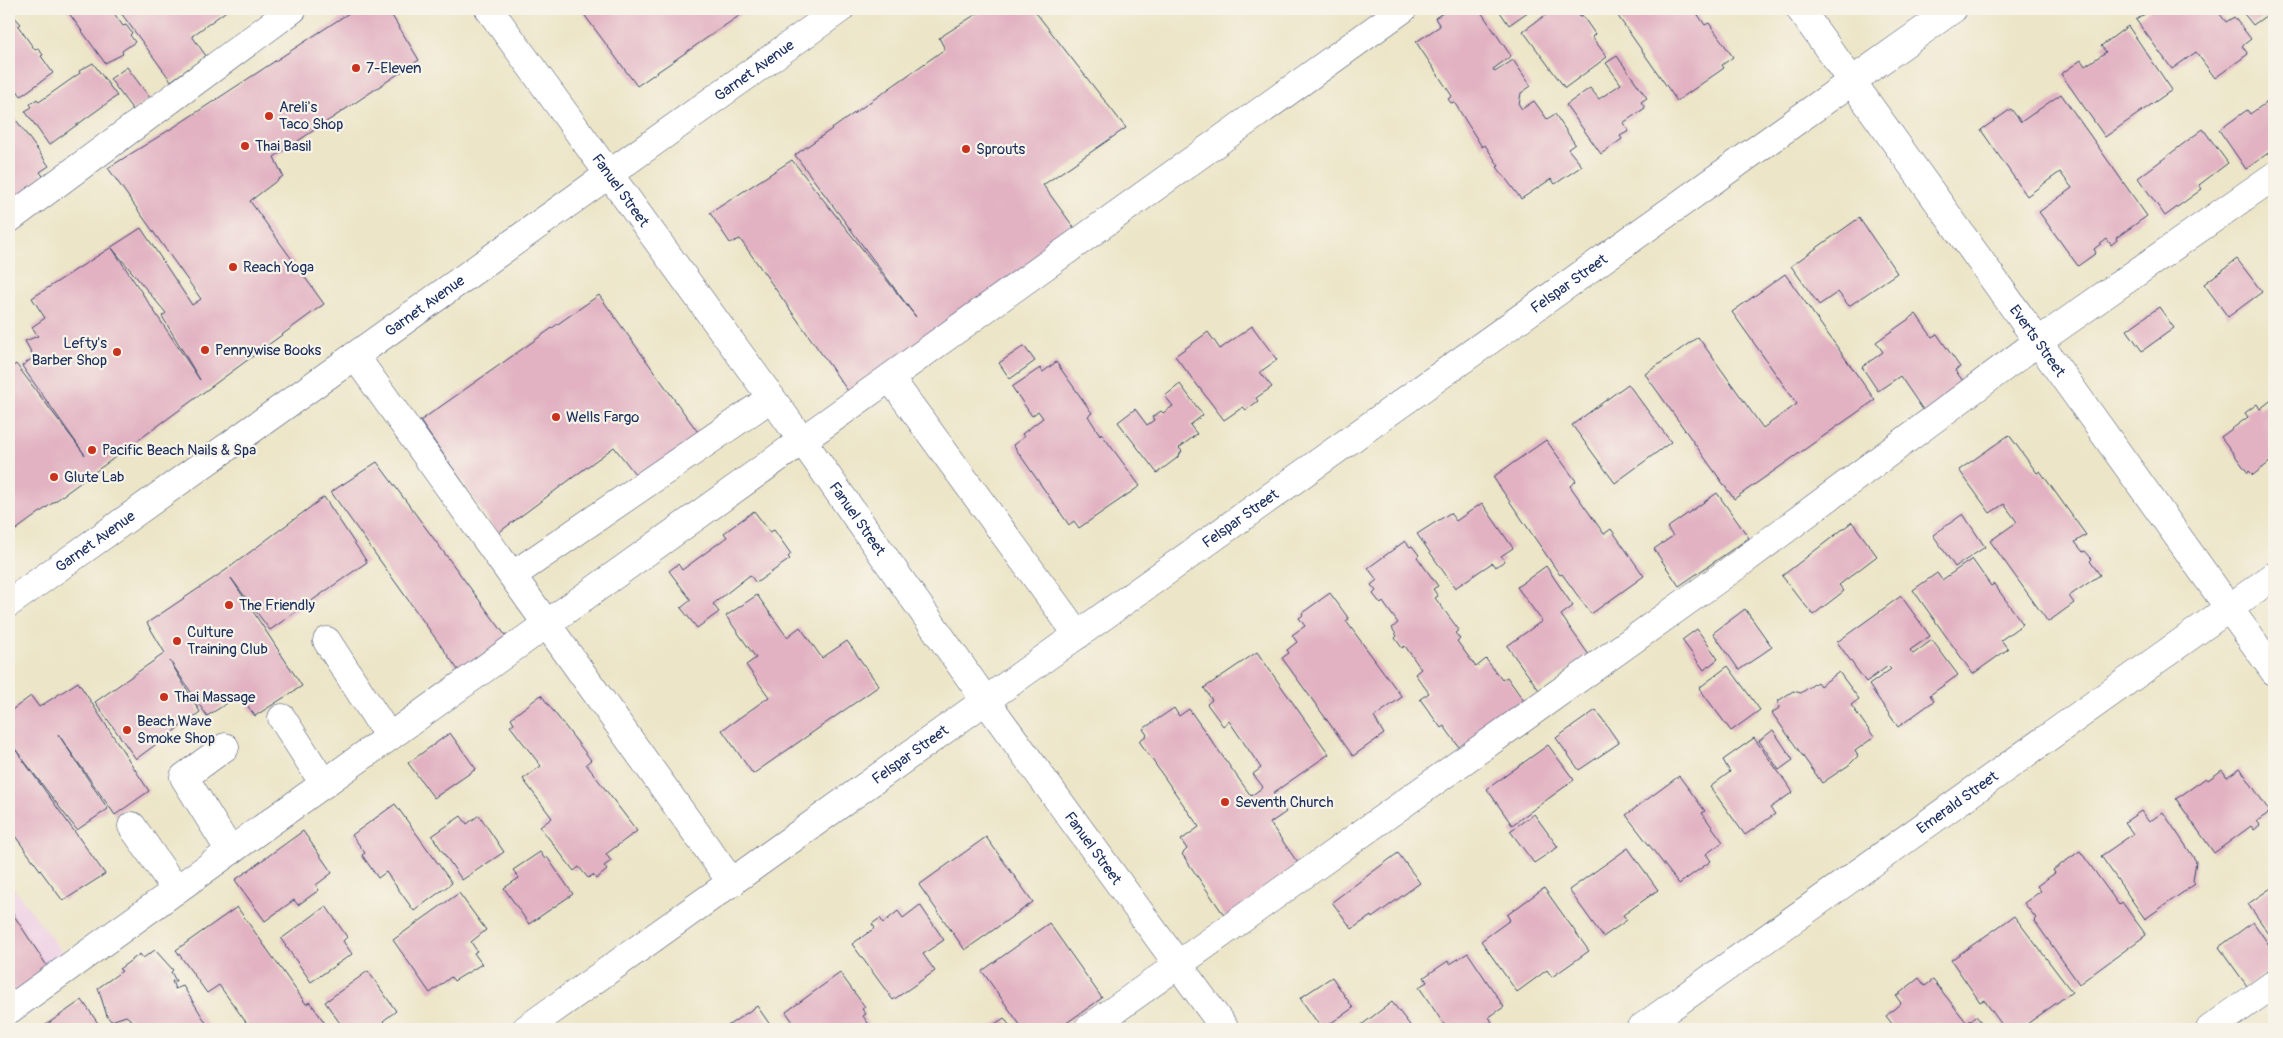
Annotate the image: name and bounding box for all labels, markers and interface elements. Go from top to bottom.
street label: Garnet Avenue [711,35,799,106]
place label: 7-Eleven [366,59,421,78]
marker: 7-Eleven [350,62,362,74]
place label: Areli's Taco Shop [279,98,343,134]
marker: Areli's Taco Shop [263,110,275,122]
place label: Thai Basil [255,137,312,156]
marker: Thai Basil [239,140,251,152]
place label: Sprouts [976,140,1026,159]
marker: Sprouts [960,143,972,155]
street label: Fanuel Street [587,150,654,232]
street label: Felspar Street [1527,250,1612,318]
place label: Reach Yoga [243,258,314,277]
marker: Reach Yoga [227,261,239,273]
street label: Garnet Avenue [381,271,469,341]
street label: Everts Street [2005,301,2070,382]
place label: Lefty's Barber Shop [32,334,107,370]
place label: Pennywise Books [215,341,321,360]
marker: Pennywise Books [199,344,211,356]
marker: Lefty's Barber Shop [111,346,123,358]
place label: Wells Fargo [566,408,639,427]
marker: Wells Fargo [550,411,562,423]
place label: Pacific Beach Nails & Spa [102,441,256,460]
marker: Pacific Beach Nails & Spa [86,444,98,456]
place label: Glute Lab [64,468,124,487]
marker: Glute Lab [48,471,60,483]
street label: Fanuel Street [825,479,890,560]
street label: Felspar Street [1199,484,1283,553]
street label: Garnet Avenue [52,506,140,577]
place label: The Friendly [239,596,316,615]
marker: The Friendly [223,599,235,611]
place label: Culture Training Club [187,623,268,659]
marker: Culture Training Club [171,635,183,647]
place label: Thai Massage [174,688,256,707]
marker: Thai Massage [158,691,170,703]
place label: Beach Wave Smoke Shop [137,712,215,748]
street label: Felspar Street [868,721,953,789]
marker: Beach Wave Smoke Shop [121,724,133,736]
street label: Emerald Street [1913,767,2003,838]
place label: Seventh Church [1235,793,1334,812]
marker: Seventh Church [1219,796,1231,808]
street label: Fanuel Street [1060,808,1126,889]

